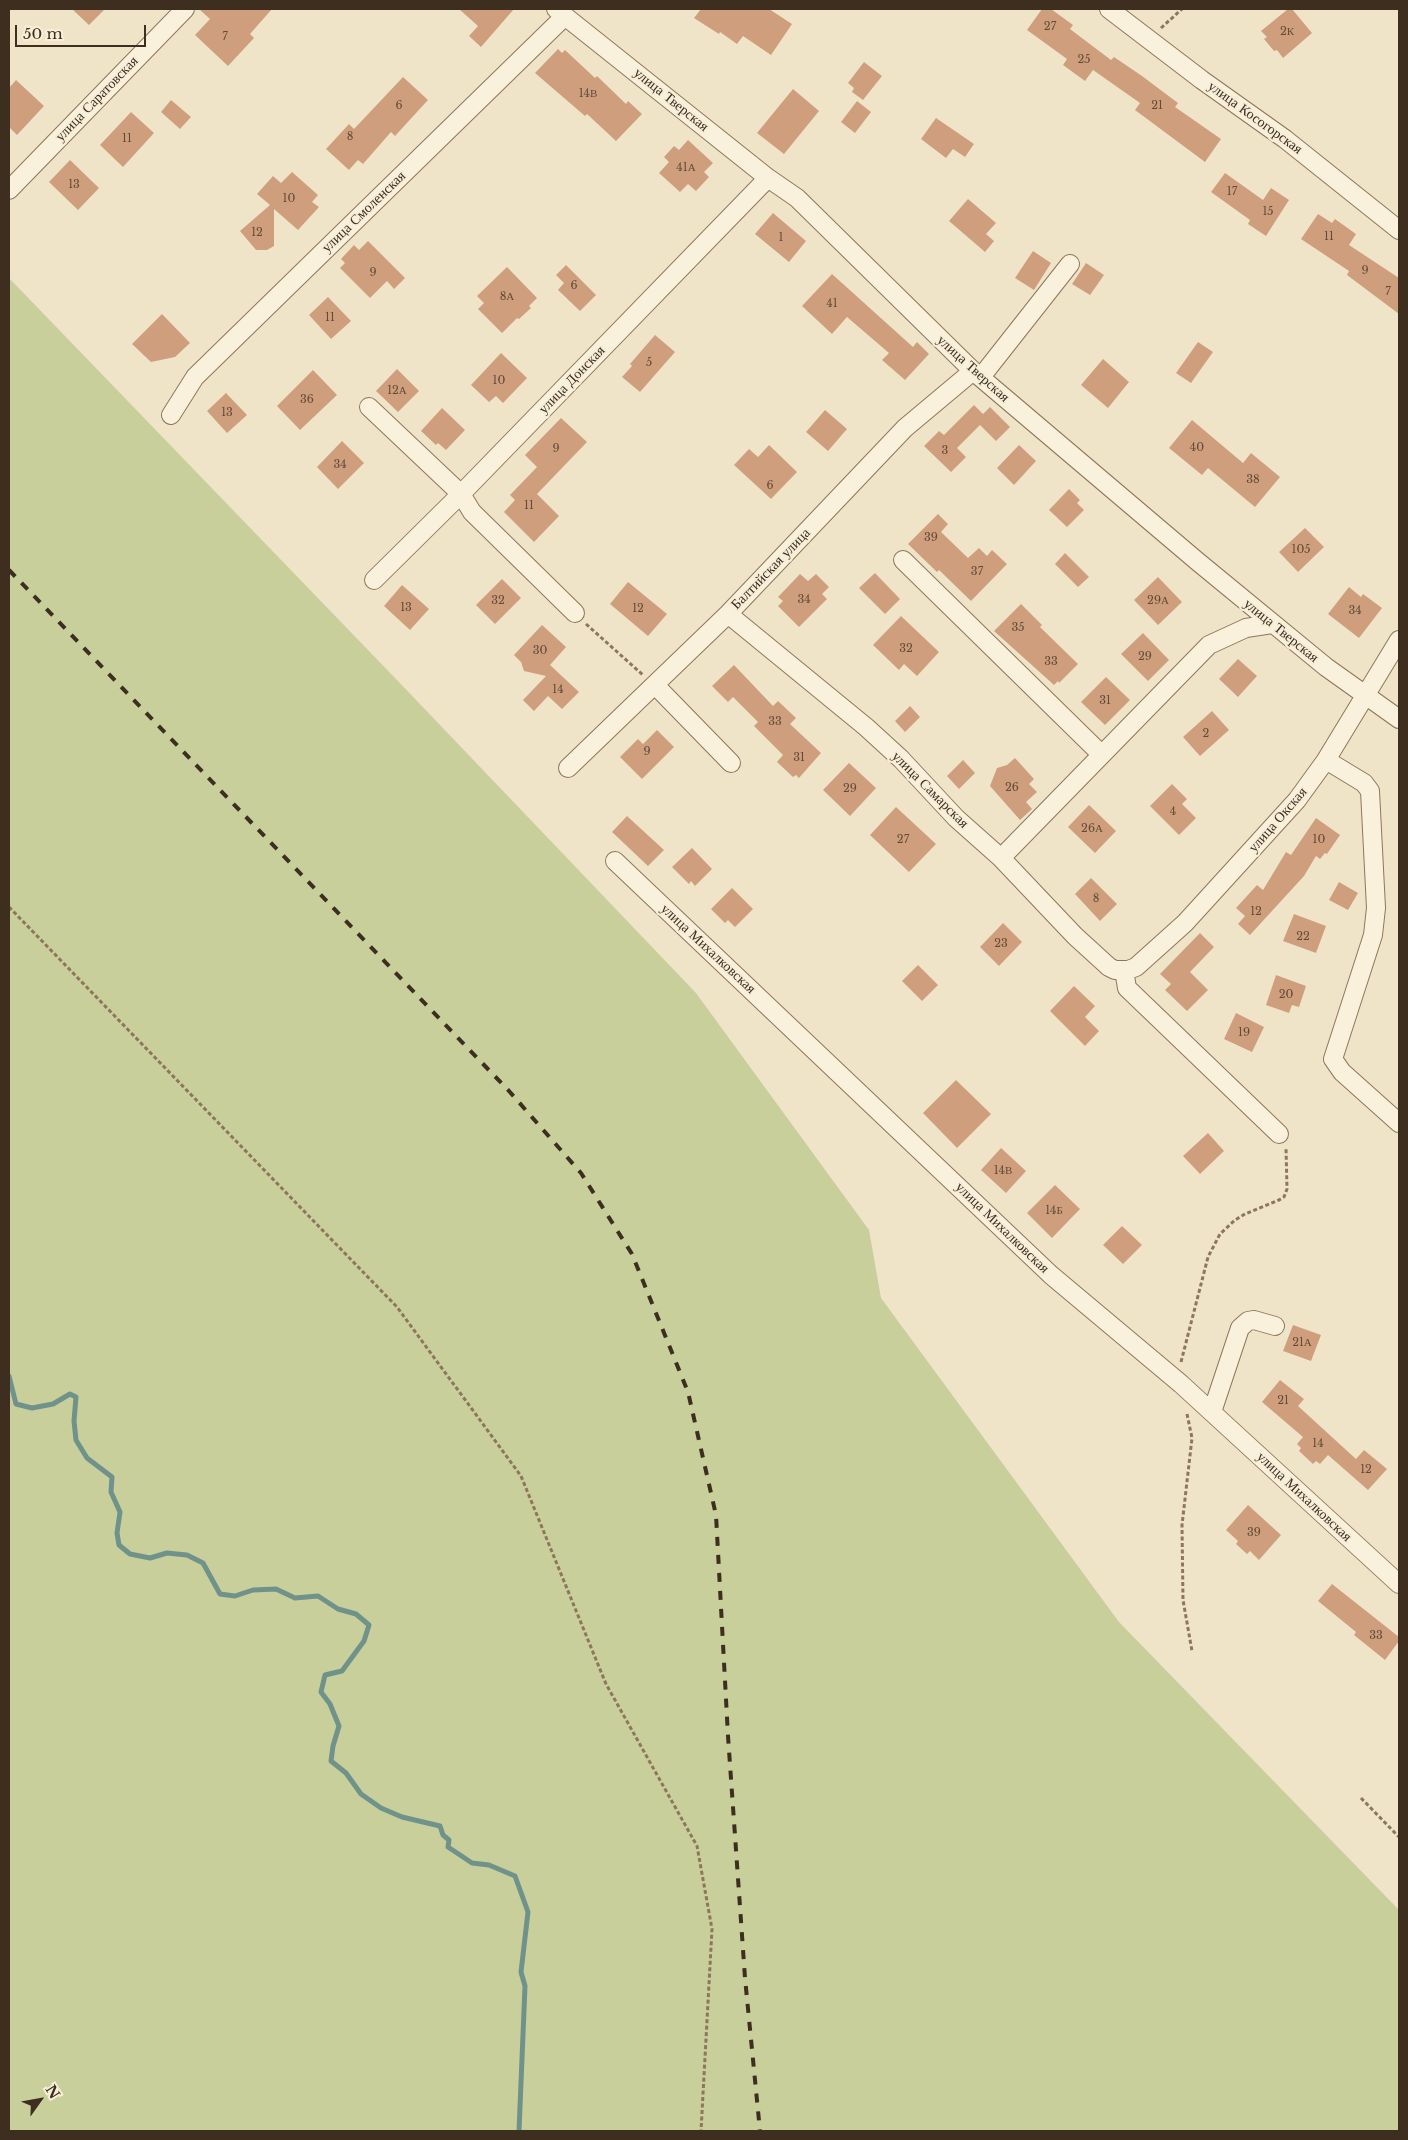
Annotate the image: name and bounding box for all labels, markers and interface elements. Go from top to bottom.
scale bar [18,15,149,47]
house number: 27 [1044,20,1056,34]
text: 50 m [23,24,63,43]
house number: 2К [1280,25,1294,39]
house number: 7 [222,30,228,44]
street label: улица Саратовская [52,53,142,145]
house number: 25 [1077,53,1091,67]
street label: улица Тверская [630,65,712,135]
street label: улица Косогорская [1204,78,1306,158]
house number: 14В [579,87,597,101]
house number: 6 [395,99,403,113]
house number: 21 [1151,99,1163,113]
house number: 8 [347,130,353,144]
house number: 11 [122,132,132,146]
house number: 41А [676,161,696,175]
street label: улица Смоленская [319,168,409,256]
house number: 13 [68,178,80,192]
house number: 17 [1227,185,1237,199]
house number: 10 [283,192,295,206]
house number: 15 [1262,205,1274,219]
house number: 12 [251,226,263,240]
house number: 11 [1324,230,1334,244]
house number: 1 [779,231,783,245]
house number: 9 [1361,264,1369,278]
house number: 9 [369,266,377,280]
house number: 6 [570,279,578,293]
house number: 7 [1385,285,1391,299]
house number: 8А [500,290,514,304]
house number: 41 [826,297,838,311]
house number: 11 [325,311,335,325]
street label: улица Тверская [933,332,1013,406]
street label: улица Донская [535,342,609,418]
house number: 5 [646,356,652,370]
house number: 10 [493,374,505,388]
house number: 12А [387,384,407,398]
house number: 36 [300,393,314,407]
house number: 13 [221,406,233,420]
house number: 40 [1190,441,1204,455]
house number: 9 [552,442,560,456]
house number: 3 [942,444,948,458]
house number: 34 [333,458,347,472]
house number: 38 [1246,473,1260,487]
house number: 6 [766,479,774,493]
house number: 11 [524,499,534,513]
street label: Балтийская улица [728,525,814,613]
house number: 39 [924,531,938,545]
house number: 105 [1291,543,1311,557]
house number: 37 [971,565,983,579]
house number: 34 [797,593,811,607]
house number: 32 [491,594,505,608]
house number: 29А [1147,594,1169,608]
street label: улица Тверская [1240,596,1322,666]
house number: 13 [400,601,412,615]
house number: 12 [632,602,644,616]
house number: 34 [1348,604,1362,618]
house number: 35 [1011,621,1025,635]
house number: 32 [899,642,913,656]
house number: 30 [533,644,547,658]
house number: 29 [1138,650,1152,664]
house number: 33 [1044,655,1058,669]
house number: 14 [552,683,564,697]
house number: 31 [1099,694,1111,708]
house number: 33 [768,715,782,729]
house number: 2 [1203,727,1209,741]
house number: 9 [643,745,651,759]
street label: улица Самарская [888,748,972,832]
house number: 31 [793,751,805,765]
house number: 26 [1005,781,1019,795]
house number: 29 [843,782,857,796]
street label: улица Окская [1245,784,1311,856]
house number: 4 [1170,805,1176,819]
house number: 26А [1081,822,1103,836]
house number: 27 [897,833,909,847]
house number: 10 [1313,833,1325,847]
house number: 8 [1093,892,1099,906]
street label: улица Михалковская [657,901,759,997]
house number: 12 [1250,905,1262,919]
house number: 22 [1296,930,1310,944]
house number: 23 [994,937,1008,951]
house number: 20 [1279,988,1293,1002]
house number: 19 [1238,1026,1250,1040]
house number: 14В [994,1164,1012,1178]
street label: улица Михалковская [952,1179,1052,1277]
house number: 14Б [1045,1204,1063,1218]
house number: 21А [1292,1336,1312,1350]
house number: 21 [1277,1394,1289,1408]
house number: 14 [1312,1437,1324,1451]
street label: улица Михалковская [1253,1449,1355,1545]
house number: 12 [1360,1463,1372,1477]
house number: 39 [1247,1526,1261,1540]
house number: 33 [1369,1629,1383,1643]
north arrow [15,2075,65,2125]
text: N [42,2082,64,2102]

